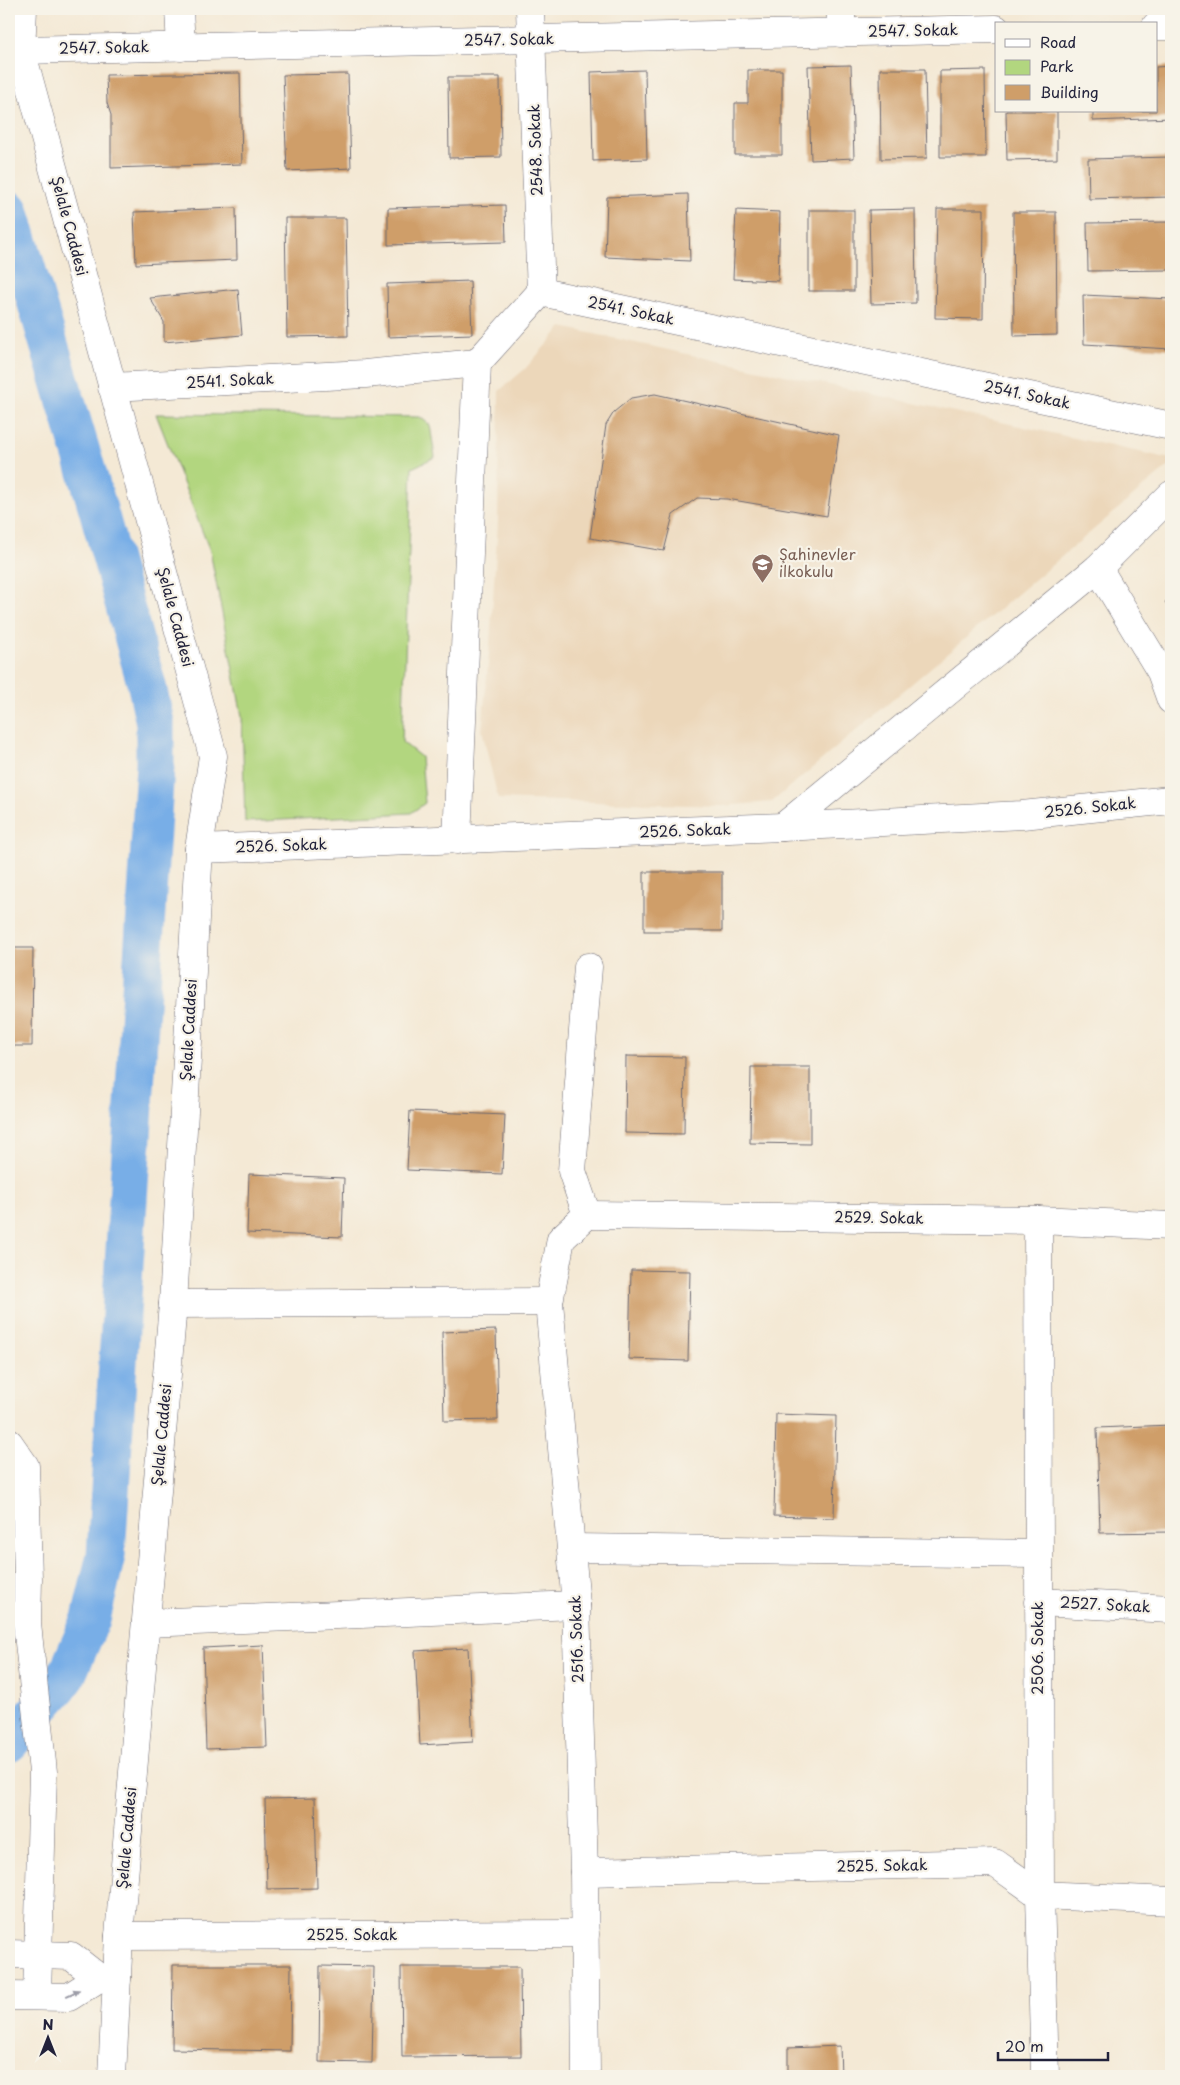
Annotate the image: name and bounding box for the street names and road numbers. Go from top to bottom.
street label: 2547. Sokak [868,17,959,42]
street label: 2547. Sokak [464,26,555,51]
street label: 2547. Sokak [59,34,150,59]
street label: 2548. Sokak [521,103,548,196]
street label: Şelale Caddesi [46,173,95,278]
street label: 2541. Sokak [586,289,677,330]
street label: 2541. Sokak [186,366,275,393]
street label: 2541. Sokak [982,373,1073,414]
street label: Şelale Caddesi [152,564,201,669]
street label: 2526. Sokak [1043,790,1137,823]
street label: 2526. Sokak [639,816,732,843]
street label: 2526. Sokak [235,831,328,858]
street label: Şelale Caddesi [173,978,202,1082]
street label: 2529. Sokak [834,1204,924,1229]
street label: Şelale Caddesi [145,1383,176,1487]
street label: 2527. Sokak [1059,1590,1151,1617]
street label: 2516. Sokak [562,1594,589,1683]
street label: 2506. Sokak [1025,1601,1048,1695]
street label: Şelale Caddesi [110,1786,141,1890]
street label: 2525. Sokak [836,1852,928,1877]
street label: 2525. Sokak [307,1922,398,1945]

